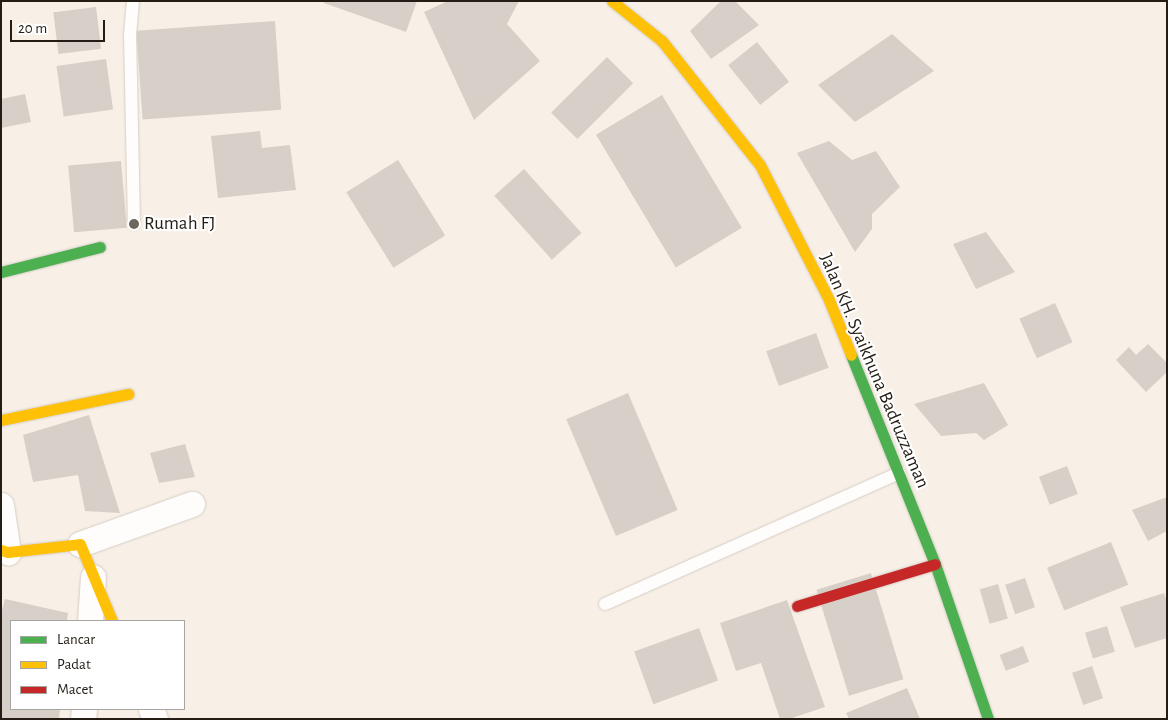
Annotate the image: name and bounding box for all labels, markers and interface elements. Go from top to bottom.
scale bar [12,10,108,42]
text: 20 m [18,21,47,36]
place label: Rumah FJ [144,213,215,235]
marker: Rumah FJ [128,218,140,230]
street label: Jalan KH. Syaikhuna Badruzzaman [814,250,934,492]
legend [10,620,185,710]
text: Lancar [57,632,95,647]
text: Padat [57,657,91,672]
text: Macet [57,682,93,697]

